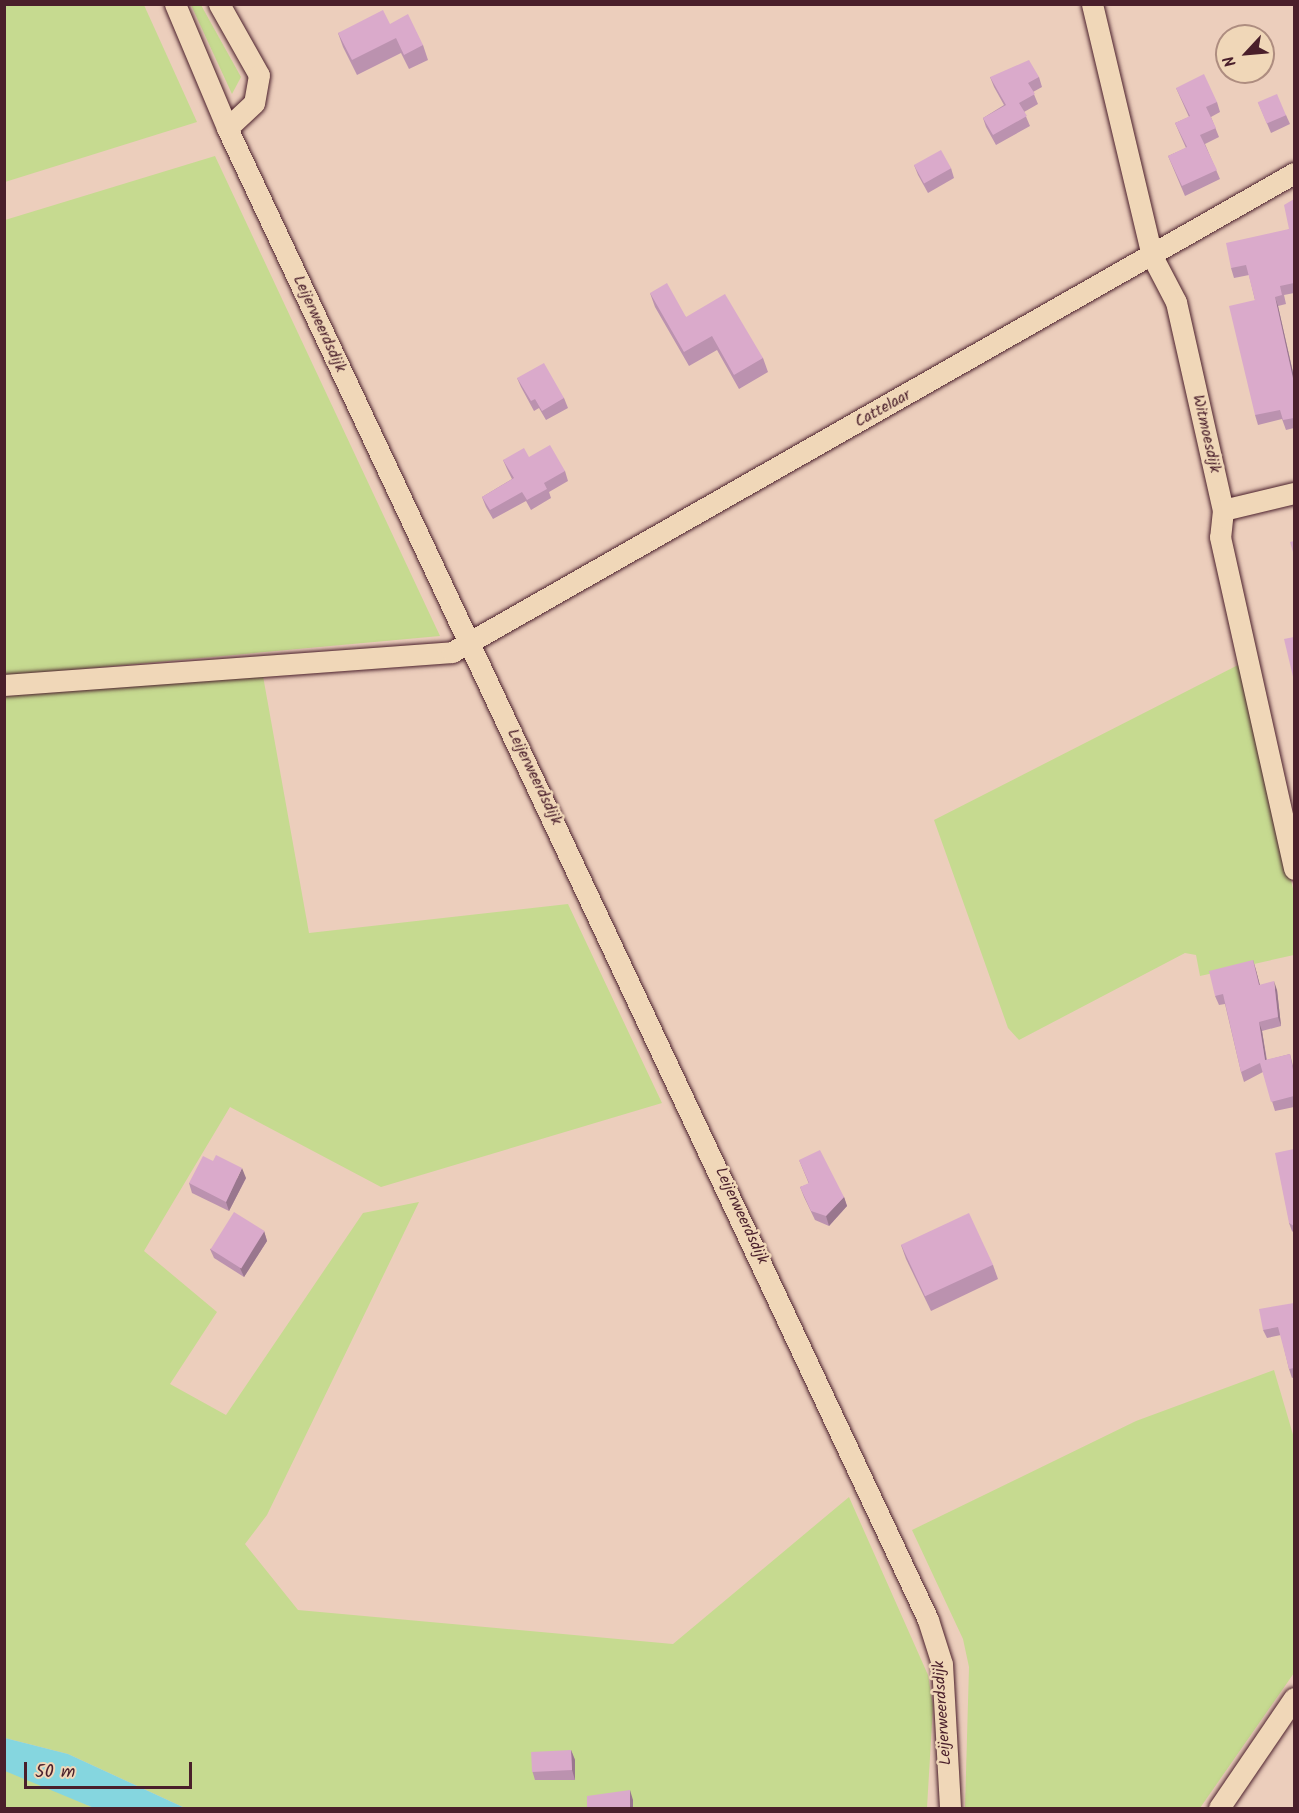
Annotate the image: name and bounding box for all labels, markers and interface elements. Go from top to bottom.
north arrow [1215,24,1275,84]
text: N [1217,51,1244,71]
street label: Leijerweerdsdijk [288,272,350,376]
street label: Cattelaar [852,386,914,432]
street label: Witmoesdijk [1188,393,1224,475]
street label: Leijerweerdsdijk [502,726,566,828]
street label: Leijerweerdsdijk [710,1164,772,1268]
street label: Leijerweerdsdijk [930,1660,956,1766]
scale bar [27,1750,195,1788]
text: 50 m [35,1758,75,1787]

